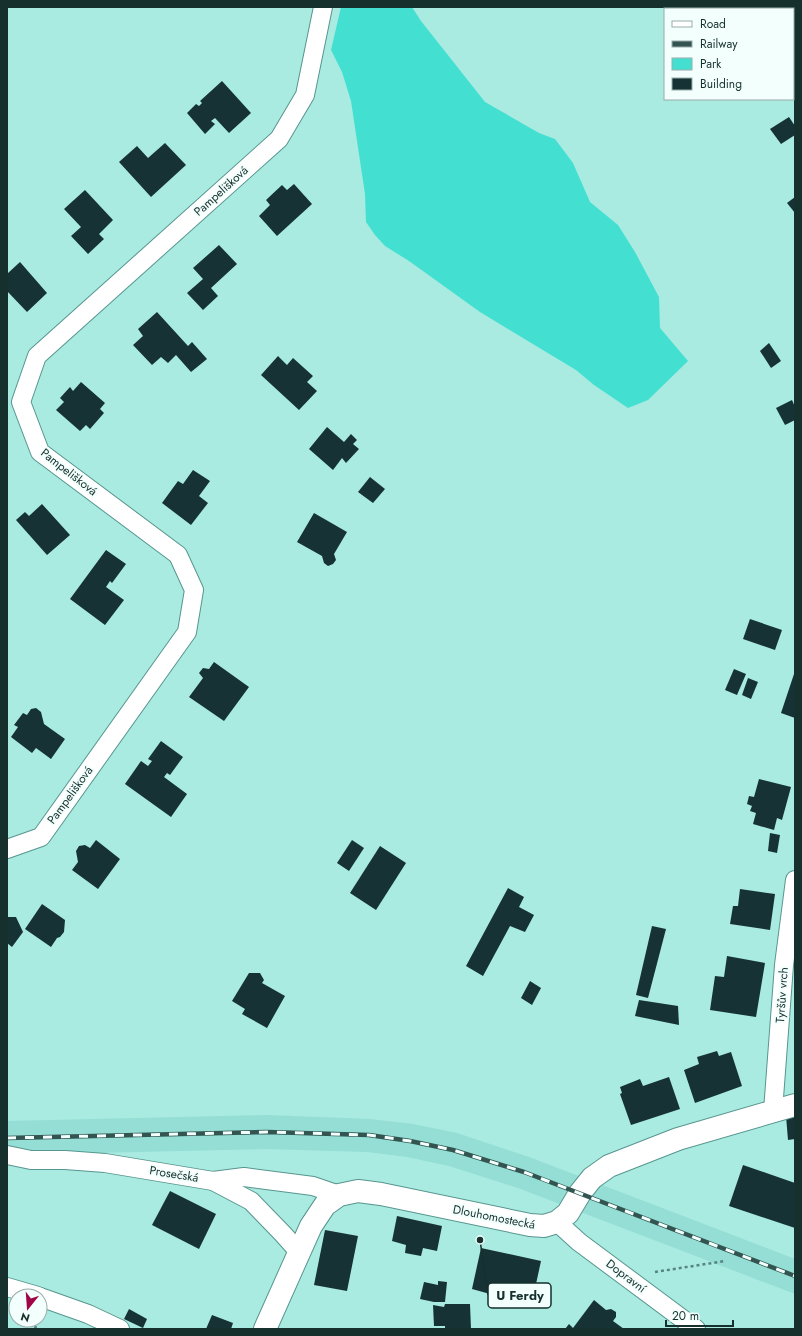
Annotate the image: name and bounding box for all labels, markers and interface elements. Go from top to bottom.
legend [664,8,794,100]
text: Road [700,15,726,33]
text: Railway [700,35,738,53]
text: Park [700,55,722,73]
text: Building [700,75,742,93]
street label: Pampelišková [190,162,252,220]
street label: Pampelišková [37,444,101,500]
street label: Pampelišková [43,762,97,828]
street label: Tyršův vrch [771,966,793,1024]
street label: Prosečská [148,1161,200,1187]
street label: Dlouhomostecká [451,1200,537,1234]
street label: Dopravní [602,1255,651,1298]
callout: U Ferdy [488,1283,551,1308]
text: U Ferdy [496,1286,544,1305]
north arrow [8,1288,48,1328]
scale bar [666,1302,733,1328]
text: 20 m [672,1307,699,1325]
text: N [19,1309,32,1326]

